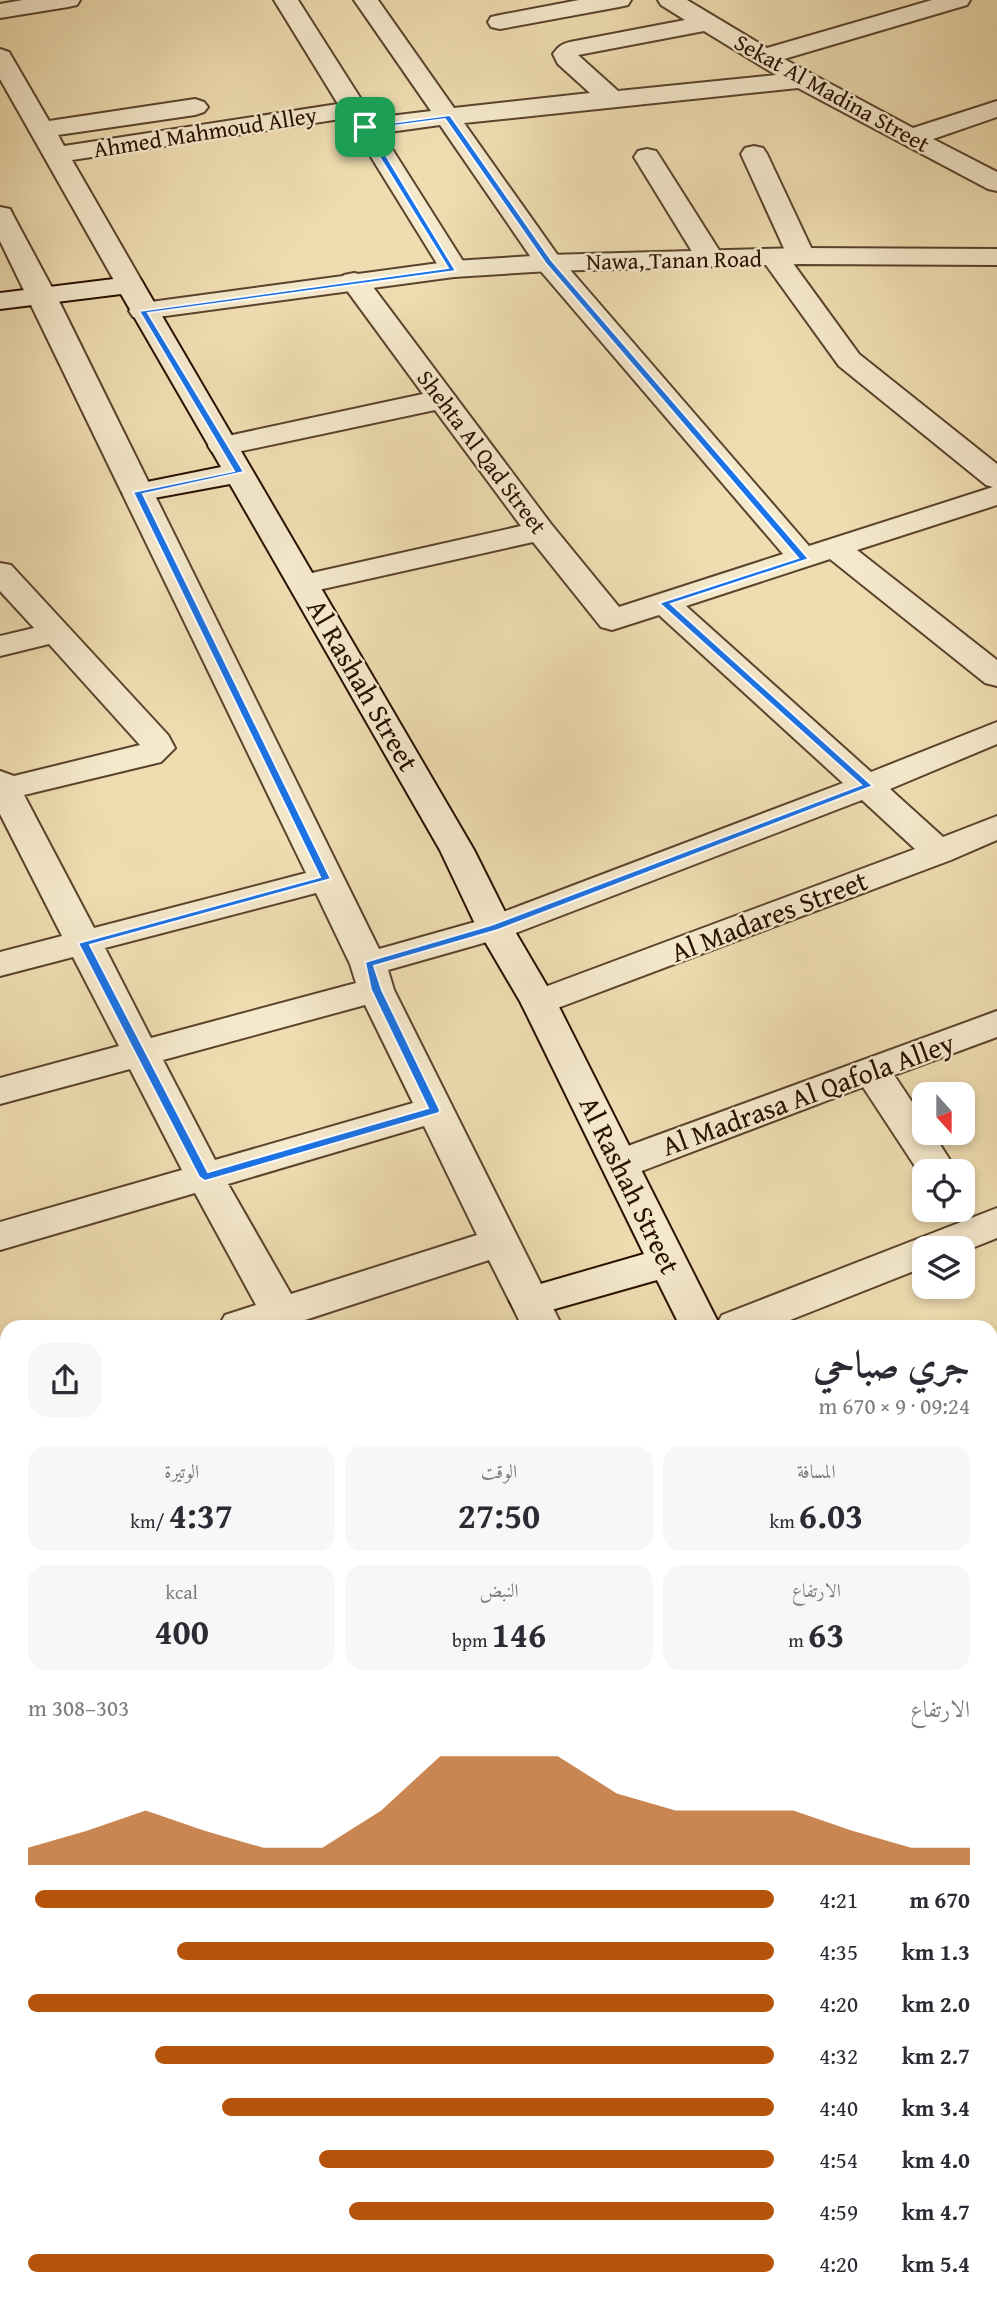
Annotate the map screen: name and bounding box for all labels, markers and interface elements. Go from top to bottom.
street label: Sekat Al Madina Street [729,25,936,160]
street label: Ahmed Mahmoud Alley [91,97,320,165]
pin [335,97,395,157]
icon: arrive [346,108,384,146]
street label: Nawa, Tanan Road [586,241,763,278]
street label: Shehta Al Qad Street [410,363,555,541]
street label: Al Rashah Street [297,591,430,779]
street label: Al Madares Street [664,859,873,972]
street label: Al Madrasa Al Qafola Alley [656,1021,960,1166]
north arrow [912,1082,975,1144]
map controls [912,1082,975,1299]
street label: Al Rashah Street [570,1089,691,1281]
button: locate [912,1159,975,1222]
button: layers [912,1236,975,1299]
text: جري صباحي [813,1335,970,1391]
button: share [28,1343,102,1417]
text: 09:24 · 9 × 670 m [818,1389,970,1422]
text: الوتيرة [164,1457,199,1485]
text: الوقت [481,1457,517,1485]
text: المسافة [797,1457,836,1485]
text: 4:37 [169,1490,233,1541]
text: 27:50 [458,1490,540,1541]
text: 6.03 [799,1490,863,1541]
text: /km [130,1507,169,1535]
text: km [770,1507,799,1535]
text: النبض [479,1576,519,1604]
text: الارتفاع [792,1576,841,1604]
text: kcal [165,1578,198,1606]
text: 400 [154,1606,209,1657]
text: 146 [492,1609,546,1660]
text: 63 [808,1609,844,1660]
text: bpm [452,1626,492,1654]
text: m [788,1626,808,1654]
text: 303–308 m [28,1691,129,1724]
text: الارتفاع [910,1692,970,1725]
text: 4:21 [819,1883,858,1916]
text: 670 m [909,1883,970,1916]
text: 4:35 [819,1935,858,1968]
text: 1.3 km [902,1935,970,1968]
text: 4:20 [819,1987,858,2020]
text: 2.0 km [902,1987,970,2020]
text: 4:32 [819,2039,858,2072]
text: 2.7 km [902,2039,970,2072]
text: 4:40 [819,2091,858,2124]
text: 3.4 km [902,2091,970,2124]
text: 4:54 [819,2143,858,2176]
text: 4.0 km [902,2143,970,2176]
text: 4:59 [819,2195,858,2228]
text: 4.7 km [902,2195,970,2228]
text: 4:20 [819,2247,858,2280]
text: 5.4 km [902,2247,970,2280]

